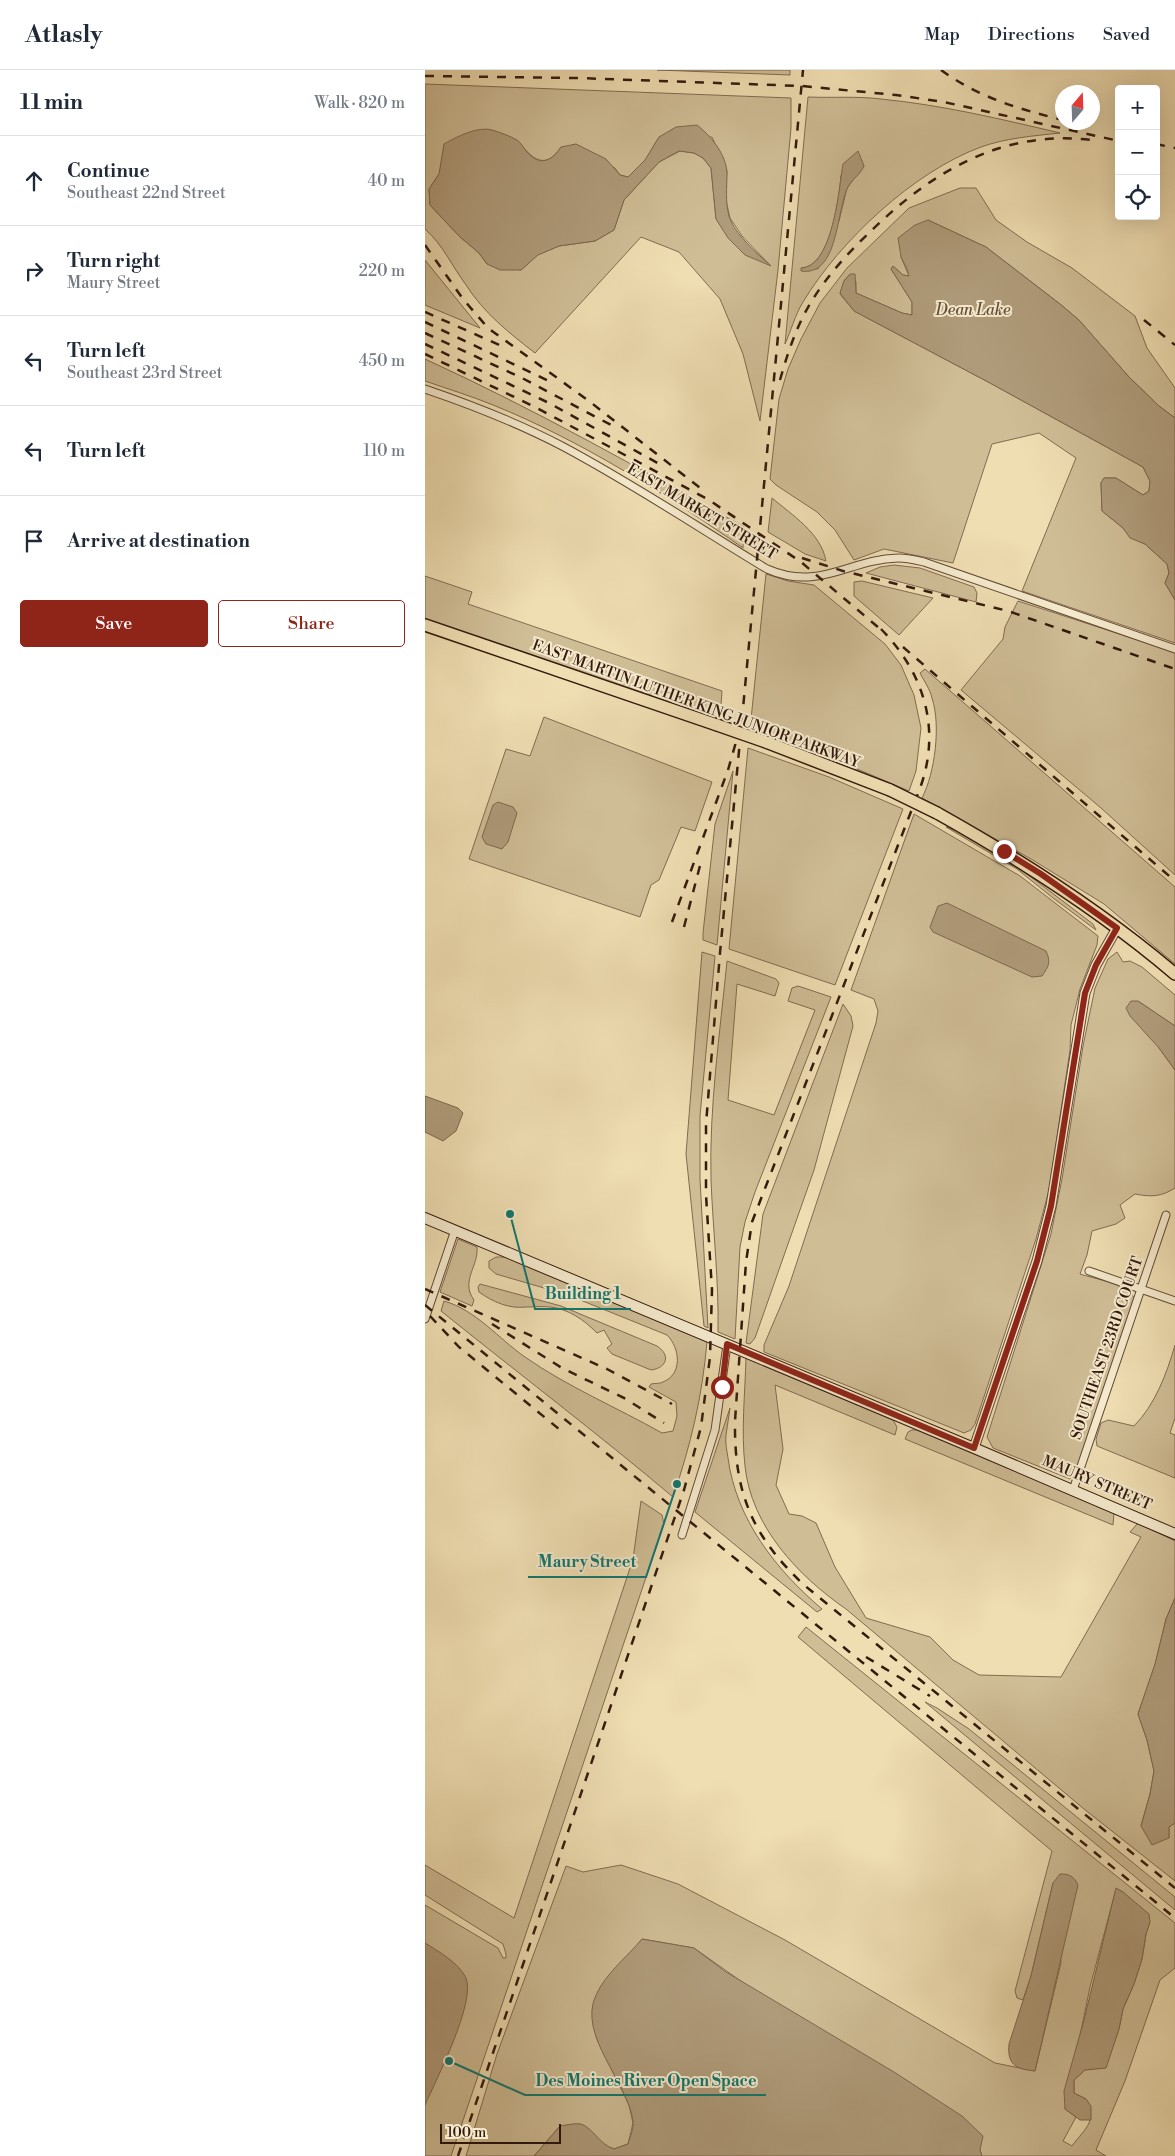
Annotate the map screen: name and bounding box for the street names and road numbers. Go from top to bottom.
street label: EAST MARKET STREET [623,460,781,565]
street label: EAST MARTIN LUTHER KING JUNIOR PARKWAY [530,636,864,773]
street label: SOUTHEAST 23RD COURT [1067,1253,1147,1442]
street label: MAURY STREET [1039,1451,1155,1515]

